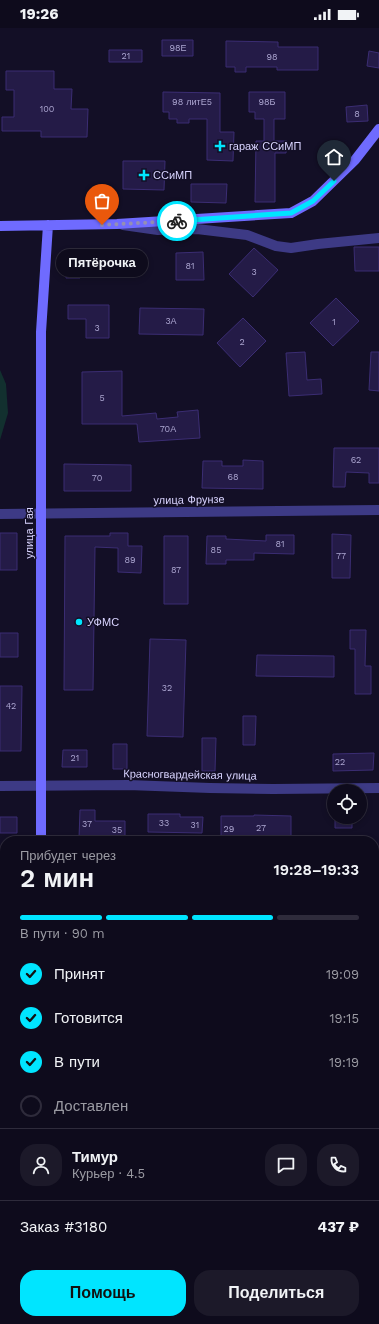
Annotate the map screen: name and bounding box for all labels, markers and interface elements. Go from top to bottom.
text: 19:26 [20,5,58,23]
house number: 98Е [169,43,187,53]
house number: 21 [122,51,130,61]
house number: 98 [266,52,278,62]
house number: 98 литЕ5 [172,97,212,107]
house number: 98Б [258,97,276,107]
house number: 100 [40,104,55,114]
house number: 8 [354,109,360,119]
marker: гараж ССиМП [214,140,226,152]
place label: гараж ССиМП [229,140,301,153]
pin [317,140,351,181]
icon: home [323,146,345,168]
marker: ССиМП [138,169,150,181]
place label: ССиМП [153,169,192,182]
pin [85,184,119,225]
icon: bag [91,190,113,212]
courier [157,201,197,241]
icon: bike [166,210,188,232]
callout: Пятёрочка [56,249,148,277]
text: Пятёрочка [68,255,136,270]
house number: 81 [185,261,195,271]
house number: 3 [251,267,257,277]
house number: 3А [165,316,177,326]
house number: 1 [332,317,336,327]
house number: 3 [94,323,100,333]
house number: 2 [239,337,245,347]
house number: 5 [99,393,105,403]
house number: 70А [160,424,176,434]
house number: 62 [351,455,361,465]
house number: 68 [227,472,239,482]
house number: 70 [92,473,103,483]
street label: улица Фрунзе [153,493,225,507]
street label: улица Гая [23,507,36,559]
house number: 81 [275,539,285,549]
house number: 85 [211,545,221,555]
house number: 77 [336,551,346,561]
house number: 89 [124,555,136,565]
house number: 87 [171,565,181,575]
place label: УФМС [87,616,119,629]
marker: УФМС [74,617,84,627]
house number: 32 [162,683,172,693]
house number: 42 [6,701,16,711]
house number: 21 [71,753,79,763]
house number: 22 [335,757,345,767]
street label: Красногвардейская улица [123,767,258,783]
map controls [327,784,367,824]
button: locate [327,784,367,824]
house number: 33 [159,818,169,828]
house number: 37 [82,819,92,829]
house number: 31 [191,820,199,830]
house number: 27 [256,823,266,833]
house number: 29 [224,824,234,834]
house number: 35 [112,825,122,835]
text: Прибудет через [20,848,116,863]
text: 19:28–19:33 [274,861,359,879]
text: 2 мин [20,863,94,893]
text: В пути · 90 m [20,926,105,941]
icon: check [20,963,42,985]
text: Принят [54,965,105,983]
text: 19:09 [326,967,359,982]
icon: check [20,1007,42,1029]
text: Готовится [54,1009,123,1027]
text: 19:15 [329,1011,359,1026]
icon: check [20,1051,42,1073]
text: В пути [54,1053,100,1071]
text: 19:19 [329,1055,359,1070]
text: Доставлен [54,1097,128,1115]
button: person [20,1144,62,1186]
button: chat [265,1144,307,1186]
button: phone [317,1144,359,1186]
text: Тимур [72,1148,118,1166]
text: Курьер · 4.5 [72,1166,145,1181]
text: Заказ #3180 [20,1218,107,1236]
text: 437 ₽ [317,1218,359,1236]
button: Помощь [20,1270,186,1316]
button: Поделиться [194,1270,359,1316]

